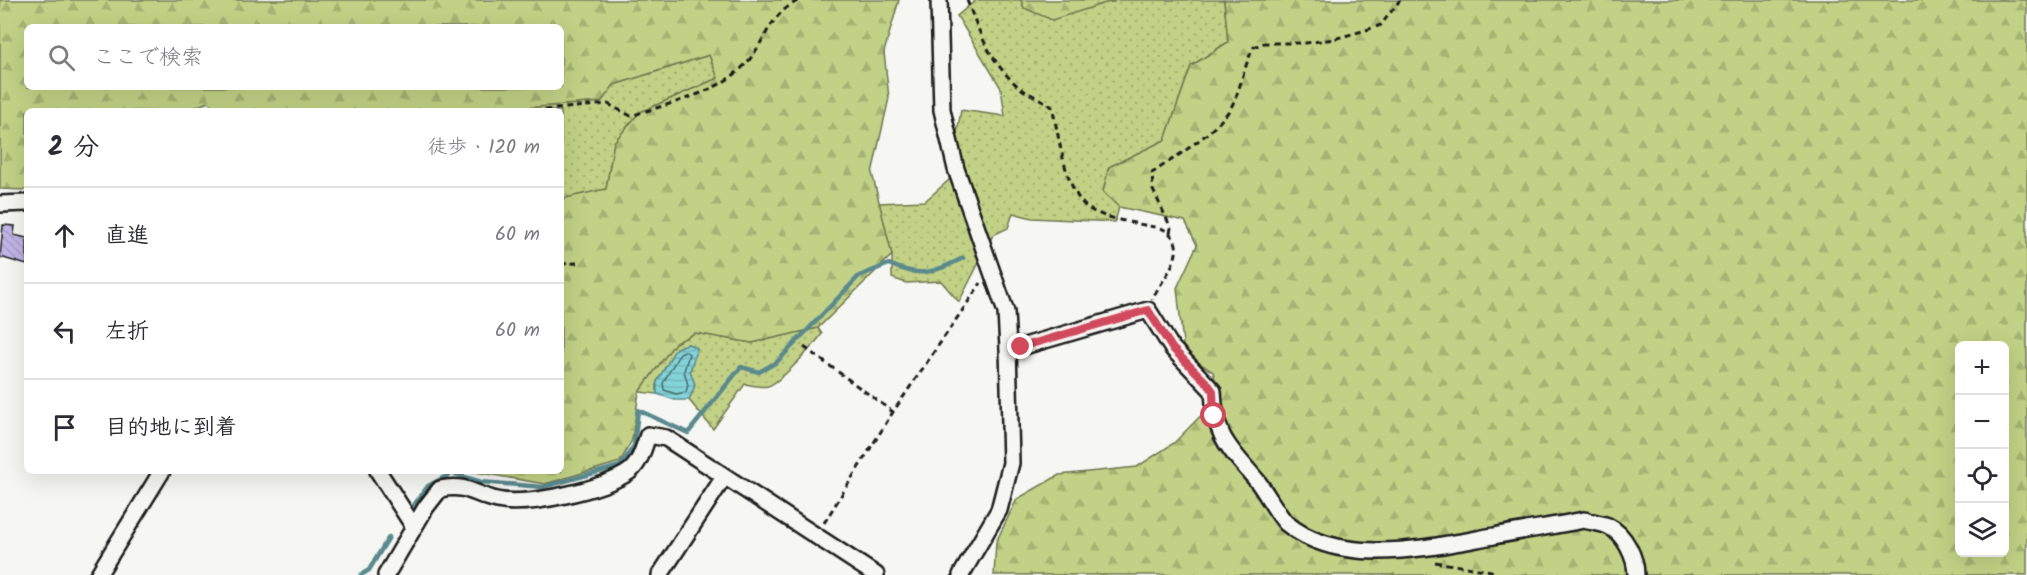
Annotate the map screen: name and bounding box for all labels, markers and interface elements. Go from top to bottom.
search box [24,24,564,90]
icon: search [45,41,78,74]
text: ここで検索 [93,41,203,76]
text: 2 分 [48,127,99,169]
text: 徒歩 · 120 m [427,132,540,164]
icon: ahead [48,219,81,252]
text: 直進 [105,219,149,254]
text: 60 m [495,219,540,251]
icon: left [48,315,81,348]
text: 左折 [105,315,149,350]
text: 60 m [495,315,540,347]
route end [1007,333,1033,359]
map controls [1955,341,2009,557]
button: + [1955,341,2009,395]
button: − [1955,395,2009,449]
route start [1200,402,1226,428]
icon: arrive [48,411,81,444]
text: 目的地に到着 [105,411,237,446]
button: locate [1955,449,2009,503]
button: layers [1955,503,2009,557]

